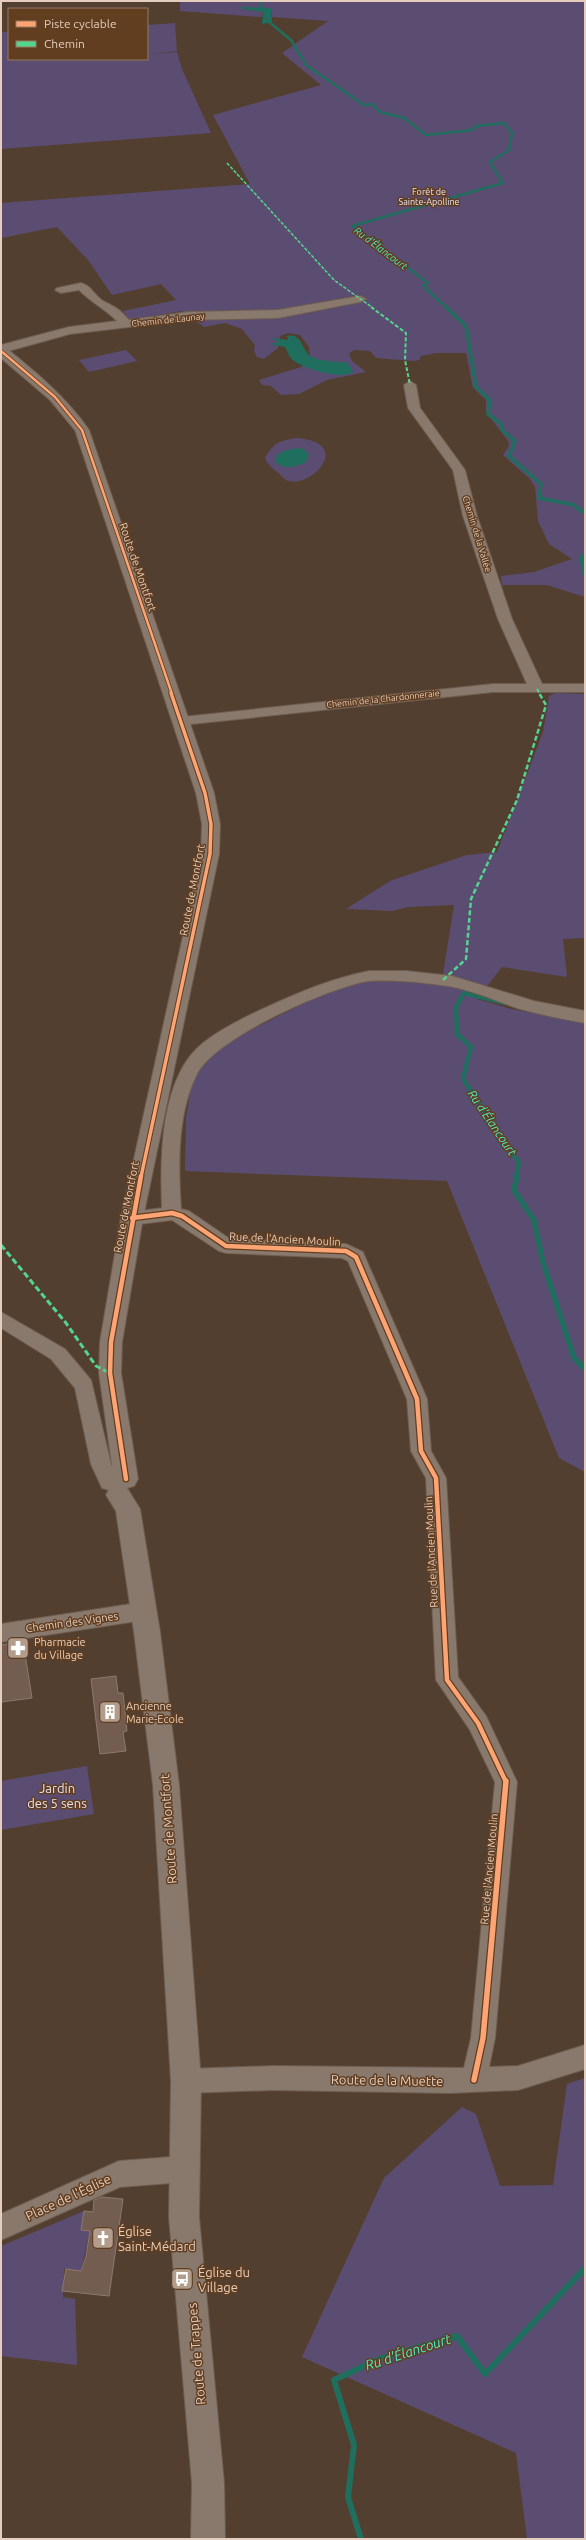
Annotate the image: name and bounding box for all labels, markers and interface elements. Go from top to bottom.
legend [8,8,148,60]
text: Piste cyclable [44,17,117,30]
text: Chemin [44,37,85,50]
park label: Forêt de Sainte-Apolline [398,187,460,207]
water label: Ru d'Élancourt [352,224,410,272]
street label: Chemin de Launay [131,311,206,329]
street label: Chemin de la Vallée [461,495,493,573]
street label: Route de Montfort [117,521,159,614]
street label: Chemin de la Chardonneraie [326,688,440,710]
street label: Route de Montfort [177,842,207,937]
water label: Ru d'Élancourt [466,1087,519,1158]
street label: Route de Montfort [111,1159,141,1254]
street label: Rue de l'Ancien Moulin [229,1230,341,1248]
street label: Rue de l'Ancien Moulin [422,1496,440,1608]
street label: Chemin des Vignes [25,1610,119,1634]
pharmacy icon: Pharmacie du Village [5,1635,31,1661]
place label: Pharmacie du Village [34,1636,86,1661]
building icon: Ancienne Marie-Ecole [97,1699,123,1725]
place label: Ancienne Marie-Ecole [126,1700,184,1725]
street label: Route de Montfort [157,1774,179,1884]
park label: Jardin des 5 sens [27,1781,87,1810]
street label: Rue de l'Ancien Moulin [478,1813,500,1925]
street label: Route de la Muette [331,2072,443,2088]
street label: Place de l'Église [23,2170,113,2223]
place label: Église Saint-Médard [118,2223,196,2253]
church icon: Église Saint-Médard [90,2225,116,2251]
place label: Église du Village [198,2264,250,2294]
bus stop icon: Église du Village [169,2266,195,2292]
street label: Route de Trappes [185,2302,207,2406]
water label: Ru d'Élancourt [363,2329,453,2373]

